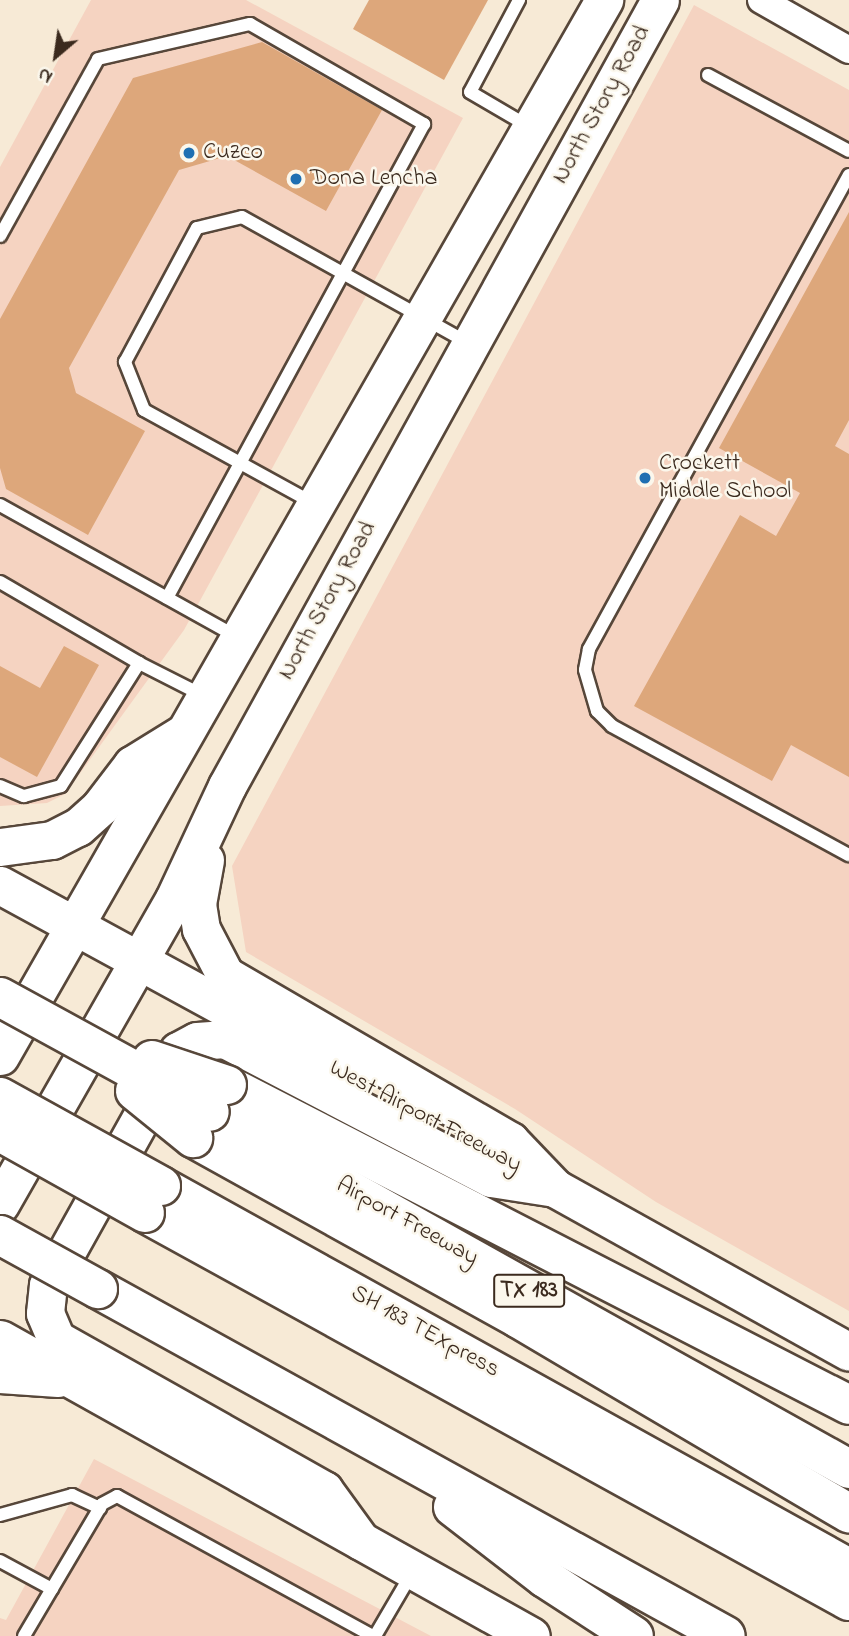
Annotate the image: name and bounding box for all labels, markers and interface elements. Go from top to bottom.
north arrow [21,21,91,91]
street label: North Story Road [547,21,657,189]
text: N [33,60,58,90]
place label: Cuzco [203,139,263,167]
marker: Cuzco [181,145,197,161]
place label: Dona Lencha [310,165,437,193]
marker: Dona Lencha [288,171,304,187]
place label: Crockett Middle School [659,450,791,506]
marker: Crockett Middle School [637,470,653,486]
street label: North Story Road [273,517,383,685]
street label: West Airport Freeway [324,1054,526,1180]
street label: Airport Freeway [331,1171,483,1273]
road number: TX 183 [492,1272,566,1310]
street label: SH 183 TEXpress [346,1279,504,1385]

